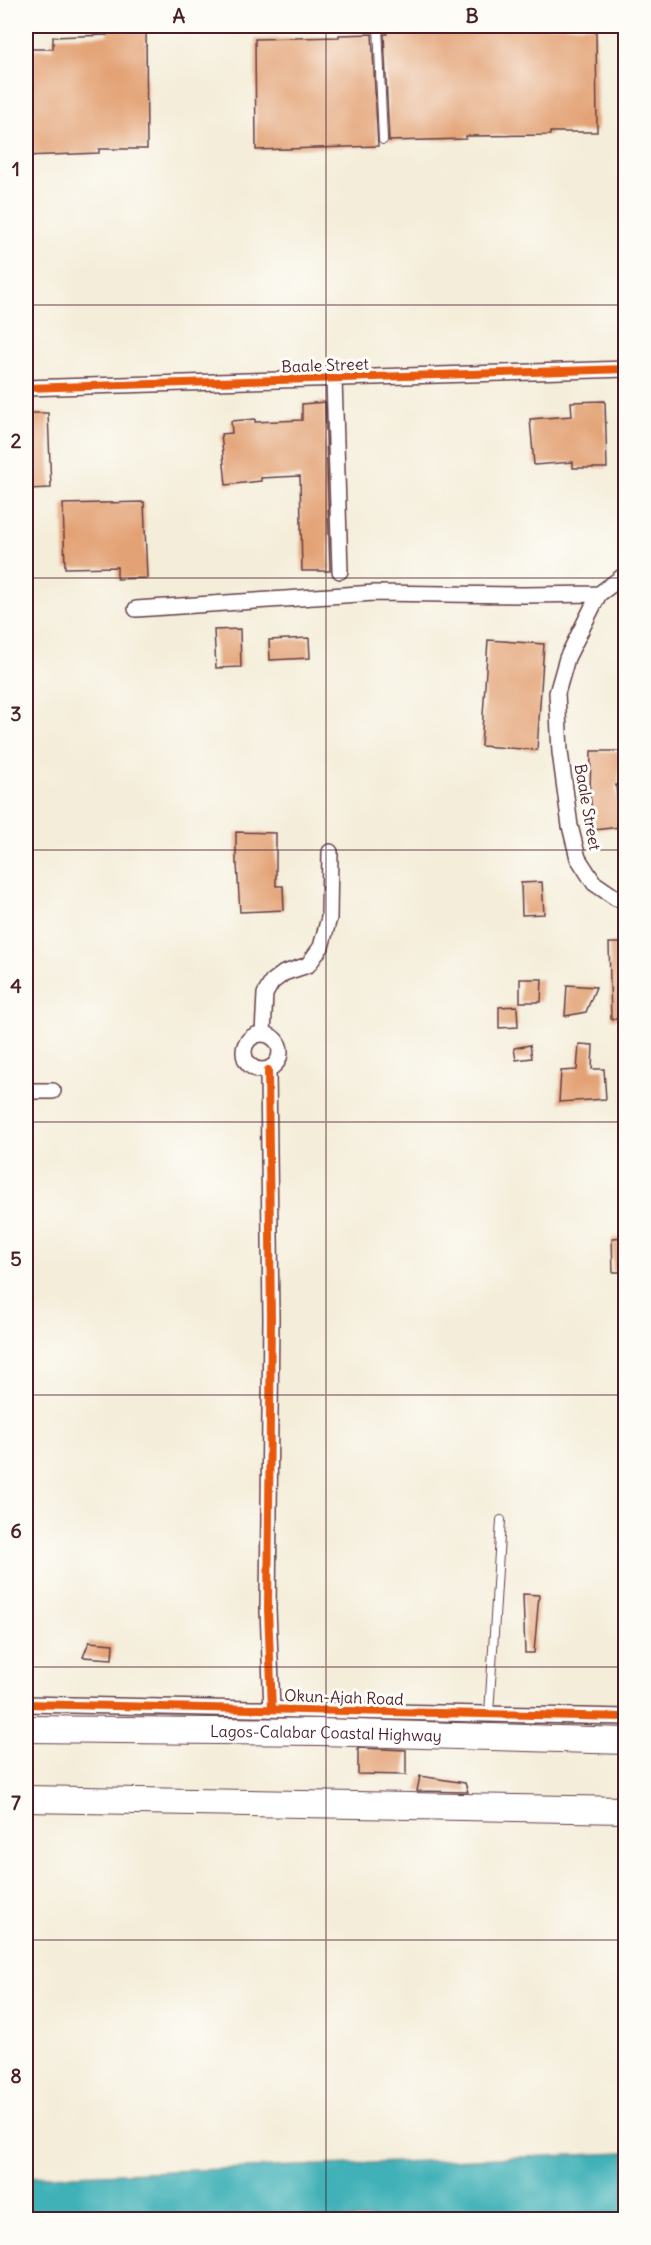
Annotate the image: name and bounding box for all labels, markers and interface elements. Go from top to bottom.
text: A [173,3,186,28]
text: B [465,3,479,28]
text: 1 [12,156,20,181]
street label: Baale Street [281,353,370,377]
text: 2 [11,428,22,453]
text: 3 [10,701,22,726]
street label: Baale Street [571,762,606,852]
text: 4 [10,973,22,998]
text: 5 [10,1246,22,1271]
text: 6 [10,1518,22,1543]
street label: Okun-Ajah Road [284,1685,404,1709]
street label: Lagos-Calabar Coastal Highway [210,1721,442,1746]
text: 7 [11,1790,21,1815]
text: 8 [10,2063,22,2088]

